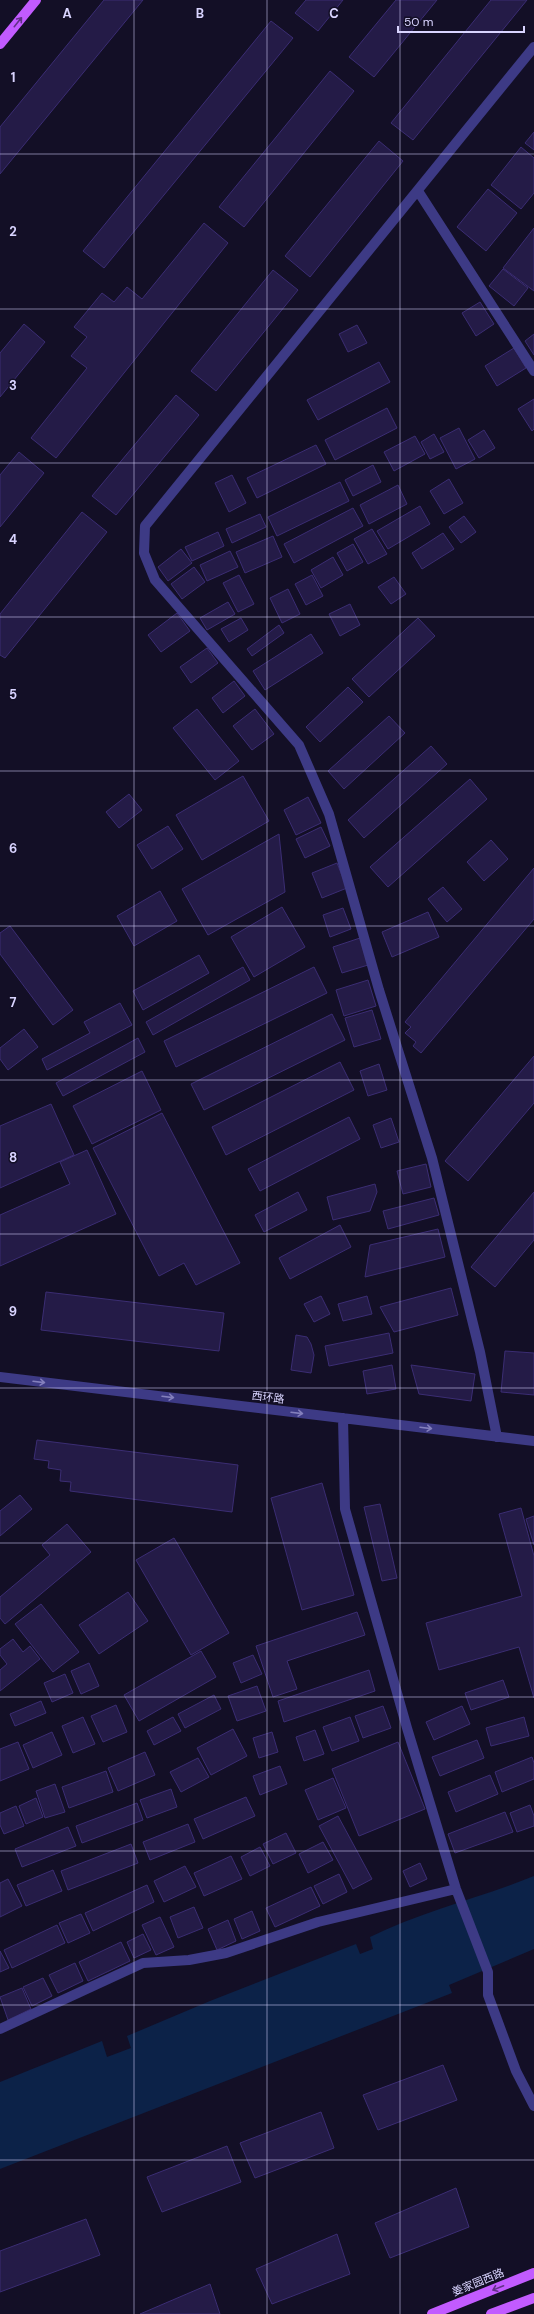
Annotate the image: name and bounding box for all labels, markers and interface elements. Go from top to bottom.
text: A [62,5,72,22]
text: B [196,5,204,22]
text: C [329,5,339,22]
scale bar [398,8,524,34]
text: 50 m [404,14,433,30]
one-way arrow [13,17,22,27]
text: 1 [11,69,15,86]
text: 2 [9,223,17,240]
text: 3 [9,377,17,394]
text: 4 [9,531,17,548]
text: 5 [9,686,17,703]
text: 6 [9,840,17,857]
text: 7 [10,994,17,1011]
text: 8 [9,1149,17,1166]
text: 9 [9,1303,17,1320]
one-way arrow [32,1378,45,1386]
street label: 西环路 [251,1388,285,1406]
one-way arrow [161,1394,174,1401]
one-way arrow [290,1409,303,1417]
one-way arrow [419,1424,432,1432]
street label: 姜家园西路 [450,2265,506,2299]
one-way arrow [492,2284,504,2292]

